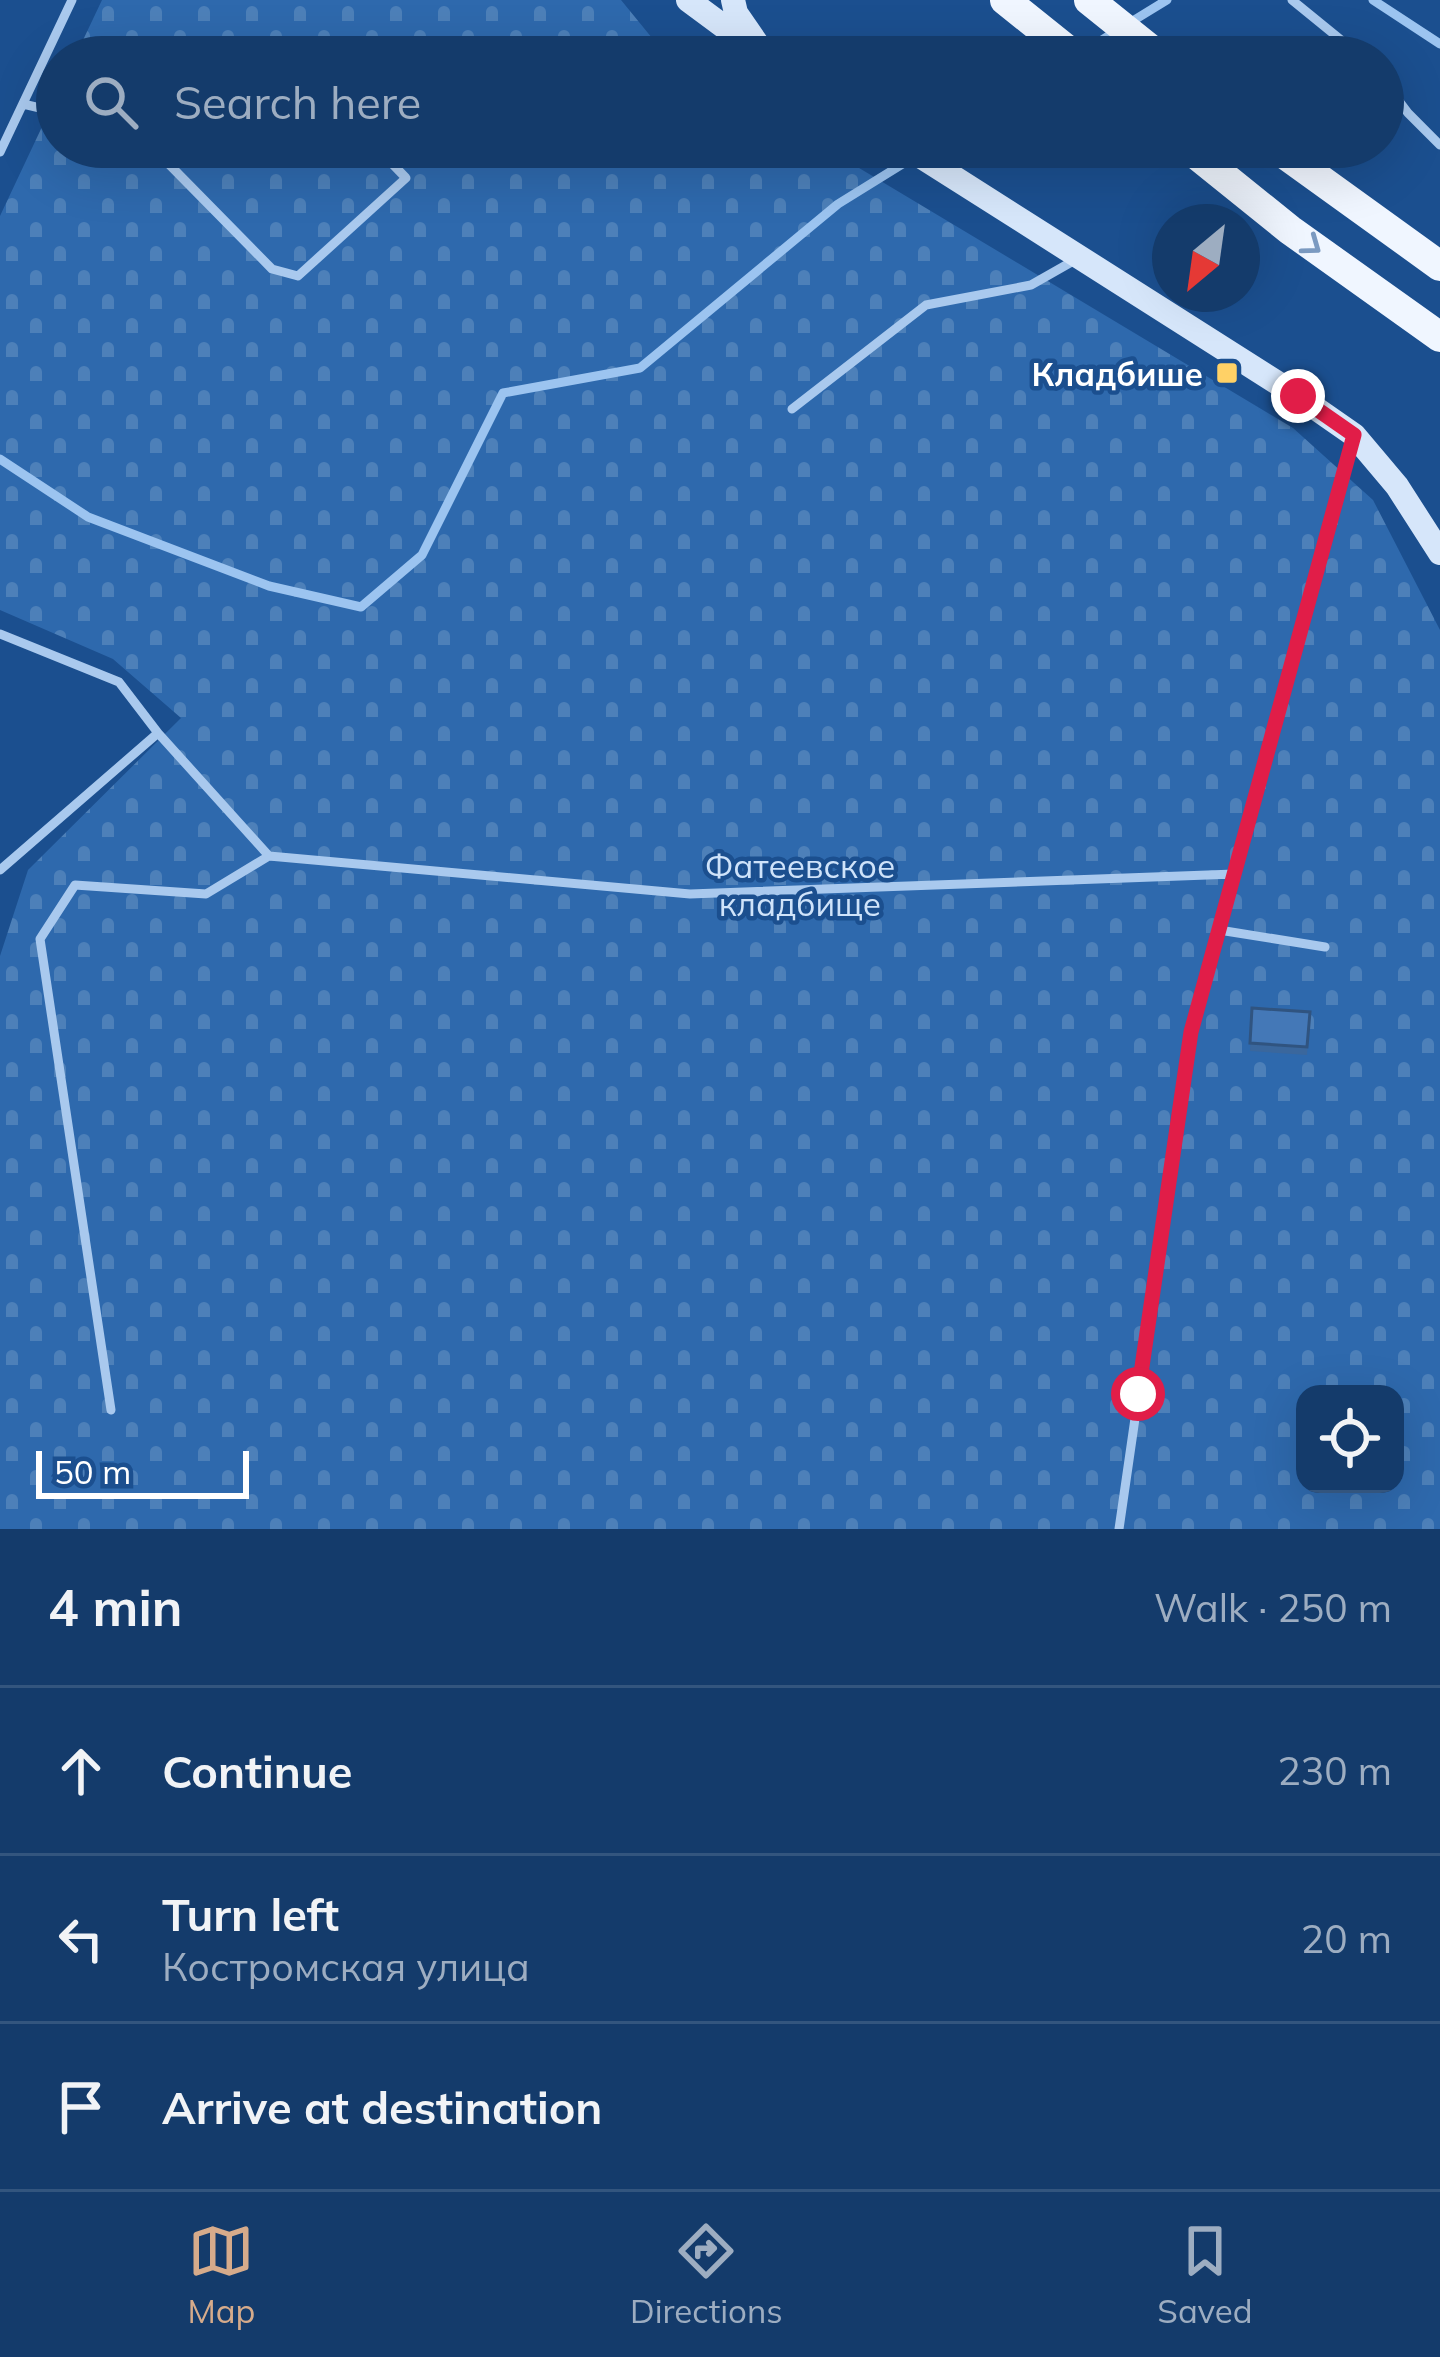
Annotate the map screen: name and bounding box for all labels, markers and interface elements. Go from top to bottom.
search box [36,36,1404,168]
icon: search [78,69,144,135]
text: Search here [174,74,421,130]
north arrow [1152,204,1260,312]
one-way arrow [1299,231,1320,253]
place label: Кладбише [1031,353,1203,394]
marker: Кладбише [1214,360,1240,386]
route end [1271,369,1325,423]
park label: Фатеевское кладбище [705,845,895,924]
route start [1111,1367,1165,1421]
map controls [1296,1385,1404,1493]
button: locate [1296,1385,1404,1493]
scale bar [36,1445,249,1498]
text: 50 m [54,1451,131,1492]
text: 4 min [48,1575,183,1639]
text: Walk · 250 m [1154,1583,1392,1632]
icon: ahead [48,1738,114,1804]
text: Continue [162,1743,352,1799]
text: 230 m [1277,1746,1392,1795]
text: Turn left [162,1886,339,1942]
icon: left [48,1906,114,1972]
text: 20 m [1301,1914,1392,1963]
text: Костромская улица [162,1942,530,1991]
icon: arrive [48,2074,114,2140]
text: Arrive at destination [162,2079,602,2135]
tab: Map [187,2218,255,2331]
tab: Directions [630,2218,783,2331]
tab: Saved [1157,2218,1253,2331]

